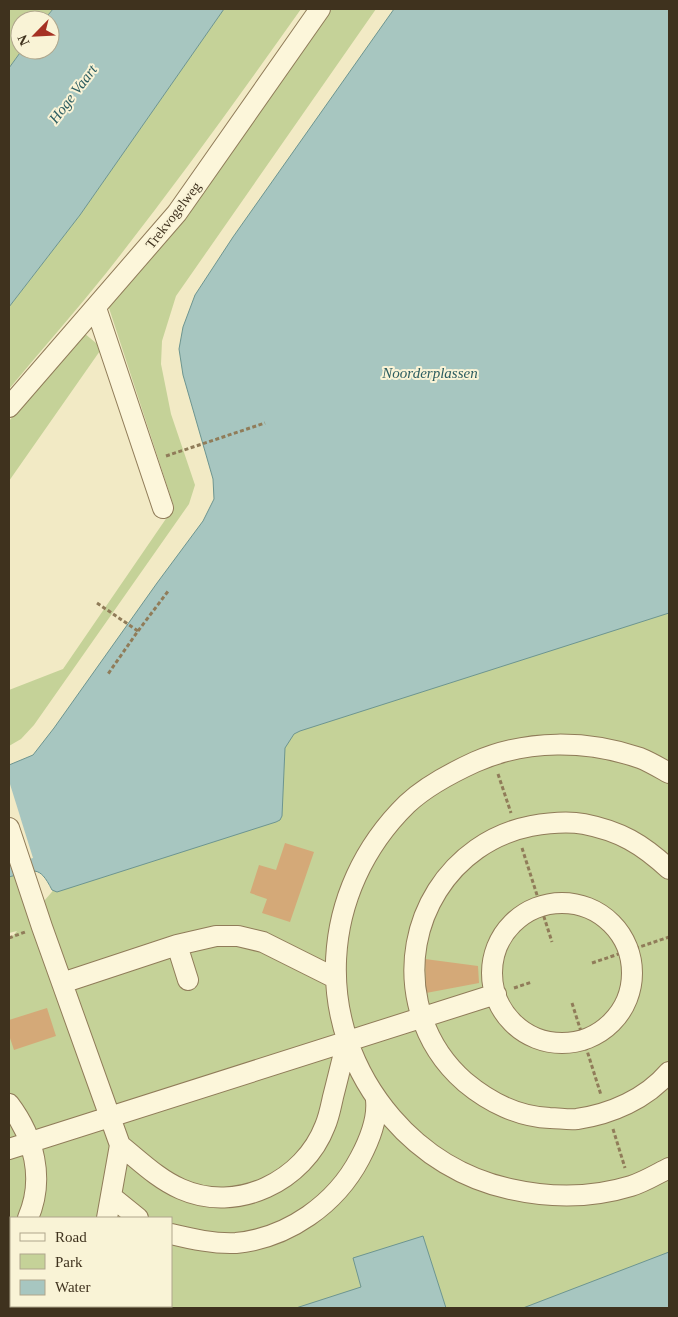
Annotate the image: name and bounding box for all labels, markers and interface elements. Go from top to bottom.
north arrow [10,10,60,60]
text: N [15,32,32,48]
water label: Hoge Vaart [45,61,101,127]
street label: Trekvogelweg [143,179,204,252]
water label: Noorderplassen [381,365,478,381]
legend [10,1217,172,1307]
text: Road [55,1229,87,1245]
text: Park [55,1254,83,1270]
text: Water [55,1279,90,1295]

